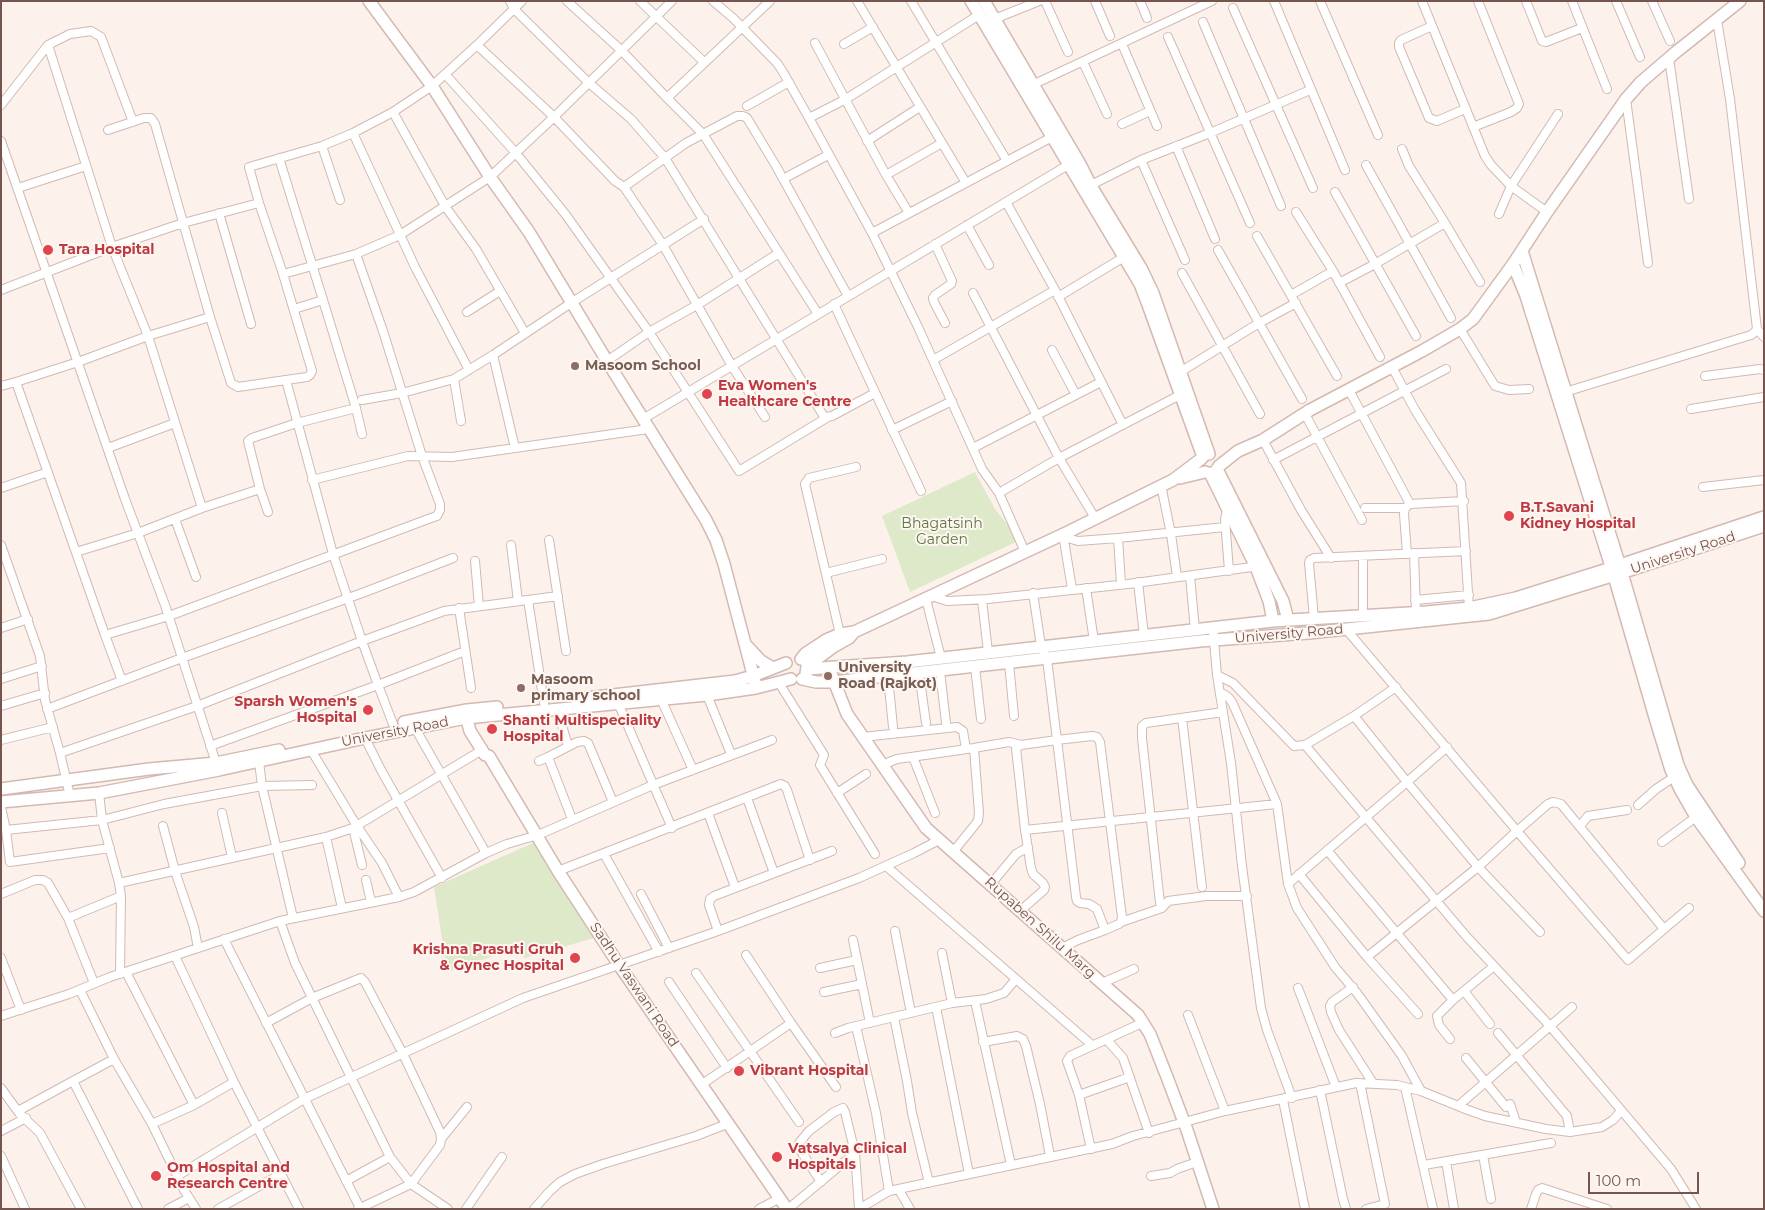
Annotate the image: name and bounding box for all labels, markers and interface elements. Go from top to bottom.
place label: Tara Hospital [59,242,154,258]
marker: Tara Hospital [41,243,55,257]
place label: Masoom School [585,358,701,374]
marker: Masoom School [569,360,581,372]
place label: Eva Women's Healthcare Centre [718,378,851,411]
marker: Eva Women's Healthcare Centre [700,387,714,401]
place label: B.T.Savani Kidney Hospital [1520,500,1636,532]
marker: B.T.Savani Kidney Hospital [1502,509,1516,523]
park label: Bhagatsinh Garden [901,516,983,548]
street label: University Road [1628,528,1738,578]
street label: University Road [1234,621,1344,647]
place label: University Road (Rajkot) [838,660,937,692]
marker: University Road (Rajkot) [822,670,834,682]
place label: Masoom primary school [531,672,640,704]
marker: Masoom primary school [515,682,527,694]
place label: Sparsh Women's Hospital [234,694,357,726]
marker: Sparsh Women's Hospital [361,703,375,717]
street label: University Road [340,713,450,751]
place label: Shanti Multispeciality Hospital [503,713,661,746]
marker: Shanti Multispeciality Hospital [485,722,499,736]
street label: Rupaben Shilu Marg [981,874,1099,982]
street label: Sadhu Vaswani Road [586,920,682,1050]
place label: Krishna Prasuti Gruh & Gynec Hospital [413,942,564,974]
marker: Krishna Prasuti Gruh & Gynec Hospital [568,951,582,965]
place label: Vibrant Hospital [750,1063,869,1079]
marker: Vibrant Hospital [732,1064,746,1078]
place label: Vatsalya Clinical Hospitals [788,1141,907,1174]
marker: Vatsalya Clinical Hospitals [770,1150,784,1164]
place label: Om Hospital and Research Centre [167,1160,290,1192]
scale bar [1590,1162,1701,1194]
marker: Om Hospital and Research Centre [149,1169,163,1183]
text: 100 m [1596,1171,1641,1190]

